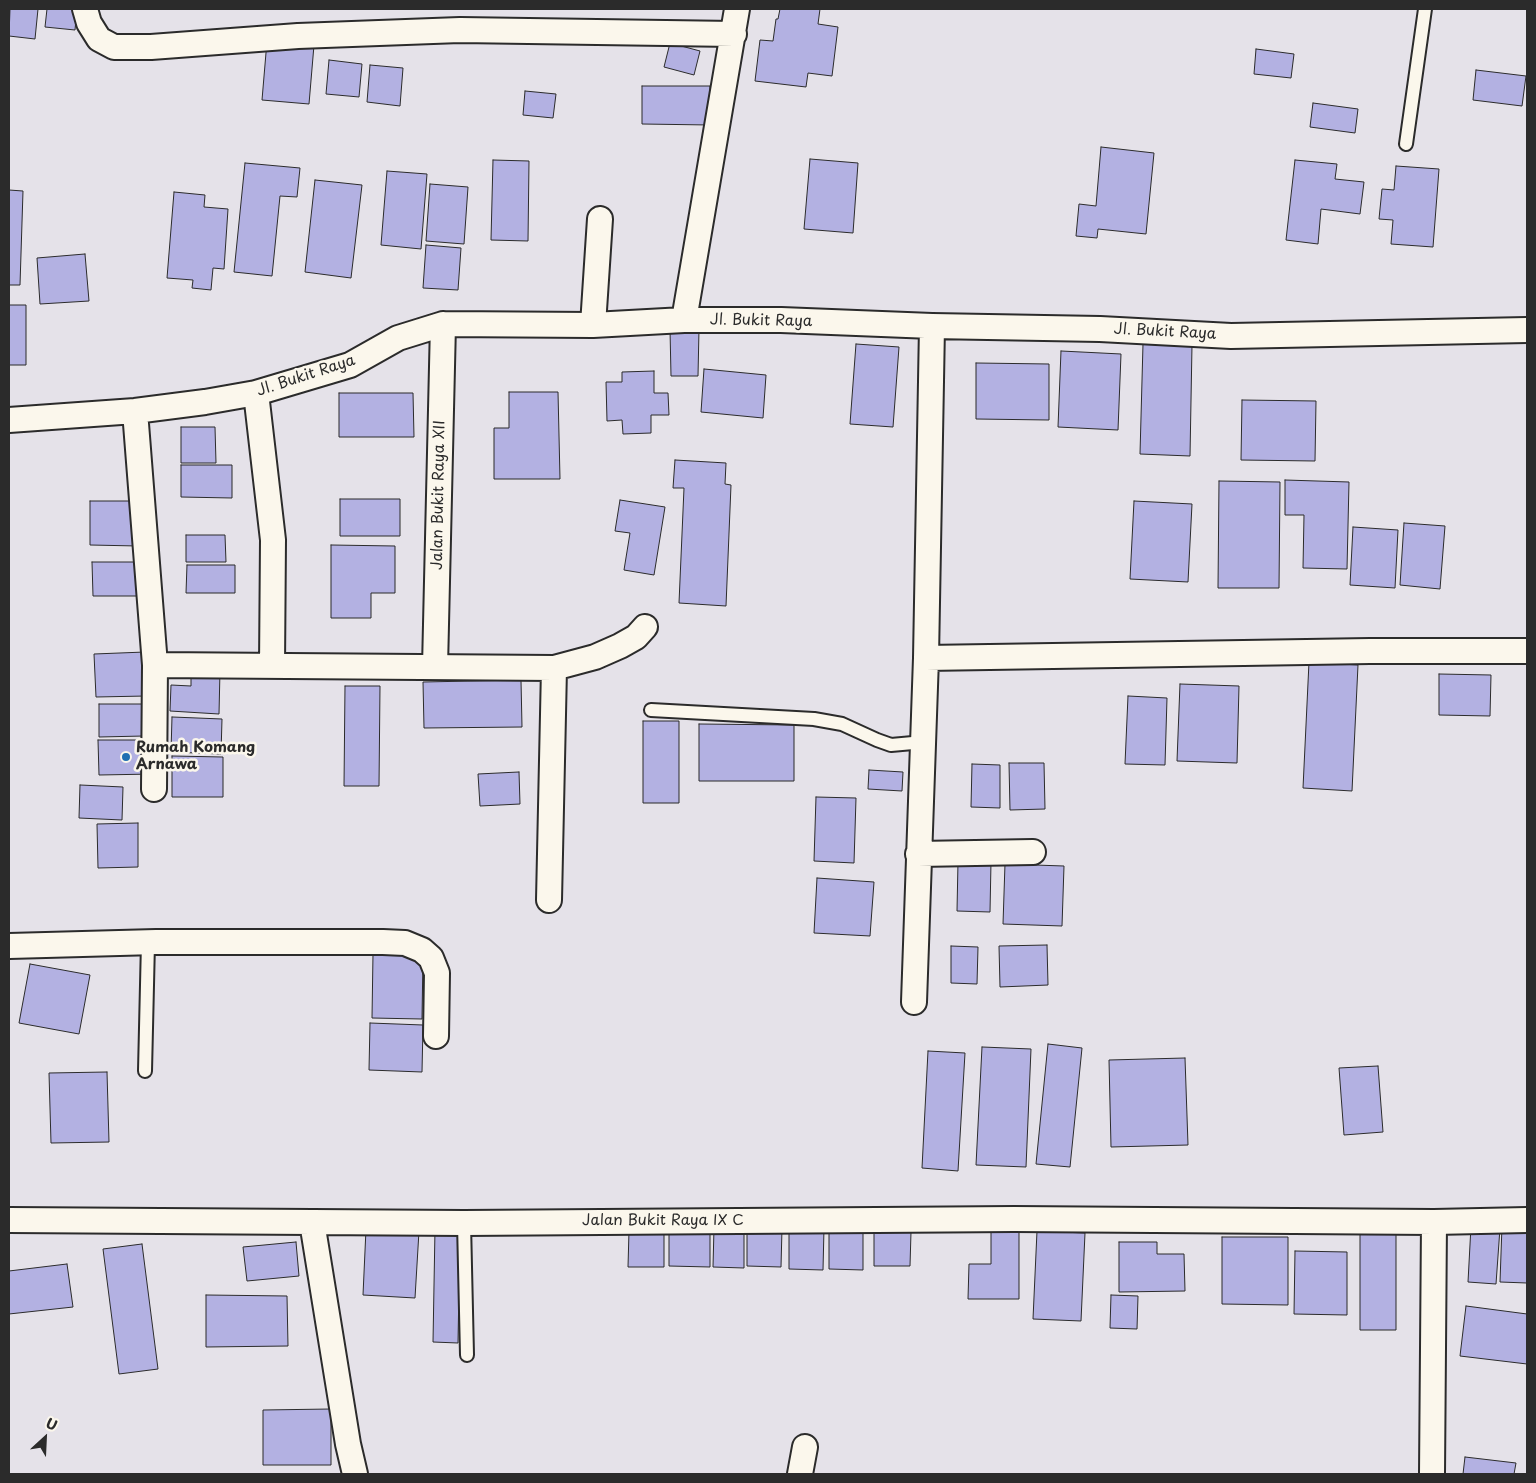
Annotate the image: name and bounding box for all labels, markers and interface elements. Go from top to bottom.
street label: Jl. Bukit Raya [710,311,812,331]
street label: Jl. Bukit Raya [1113,320,1217,344]
street label: Jl. Bukit Raya [254,352,358,400]
street label: Jalan Bukit Raya XII [429,420,449,570]
place label: Rumah Komang Arnawa [136,739,255,774]
marker: Rumah Komang Arnawa [120,751,132,763]
street label: Jalan Bukit Raya IX C [582,1212,744,1230]
text: U [42,1412,61,1436]
north arrow [20,1413,70,1463]

